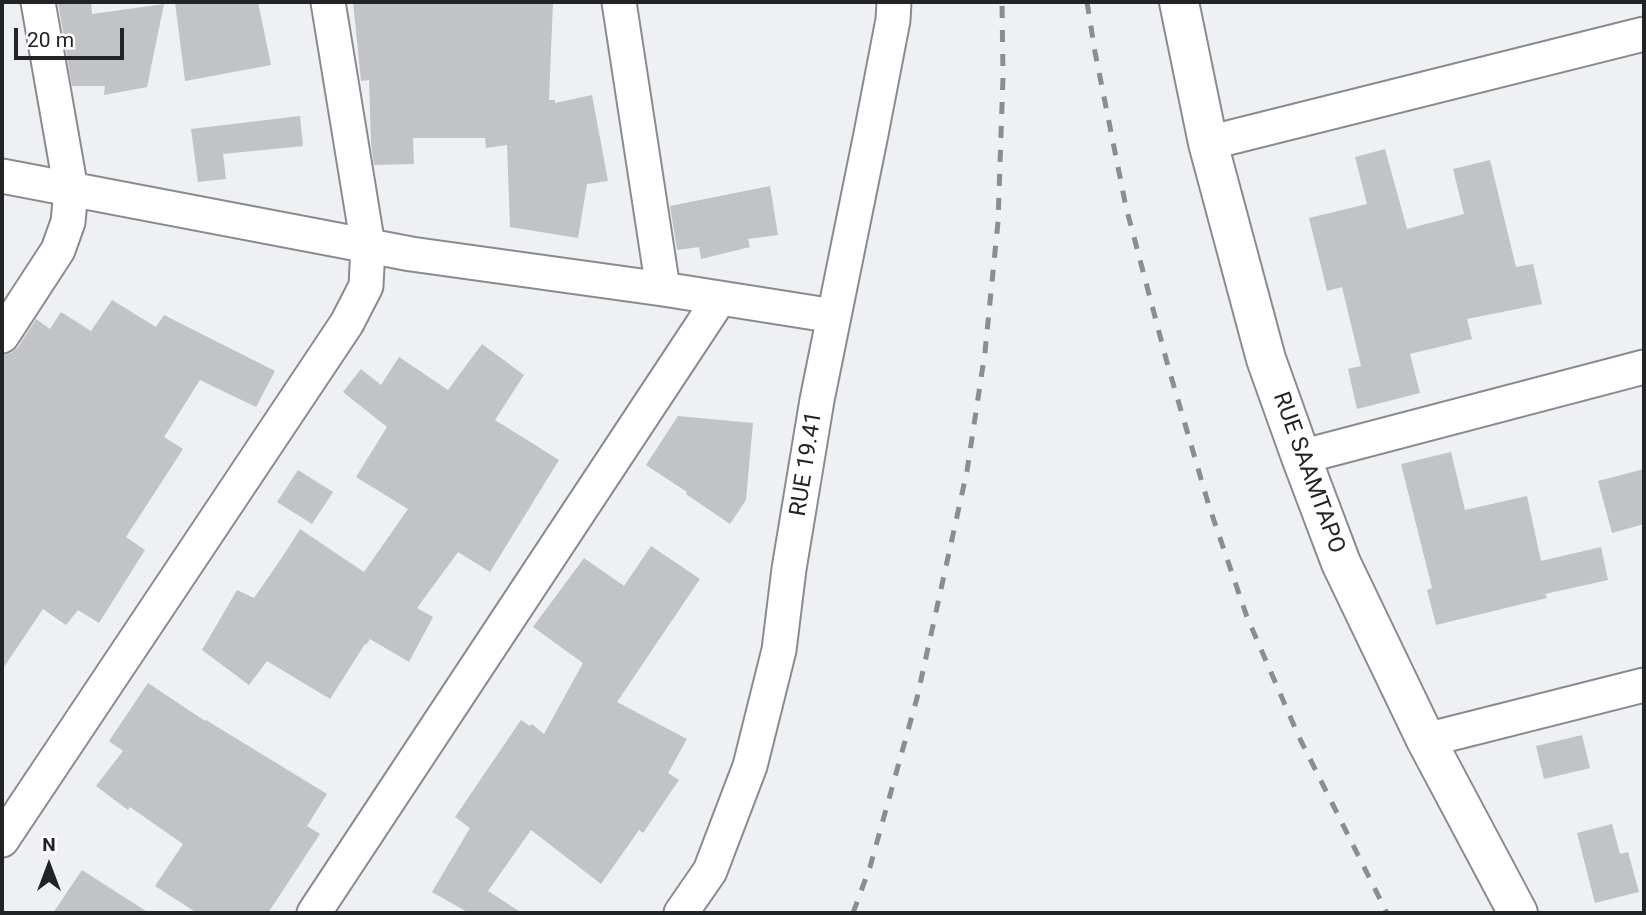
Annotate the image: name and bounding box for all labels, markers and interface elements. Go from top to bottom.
scale bar [18,14,128,58]
text: 20 m [27,28,74,52]
street label: RUE SAAMTAPO [1266,389,1350,557]
street label: RUE 19.41 [785,410,829,518]
north arrow [14,831,84,901]
text: N [42,833,56,856]

